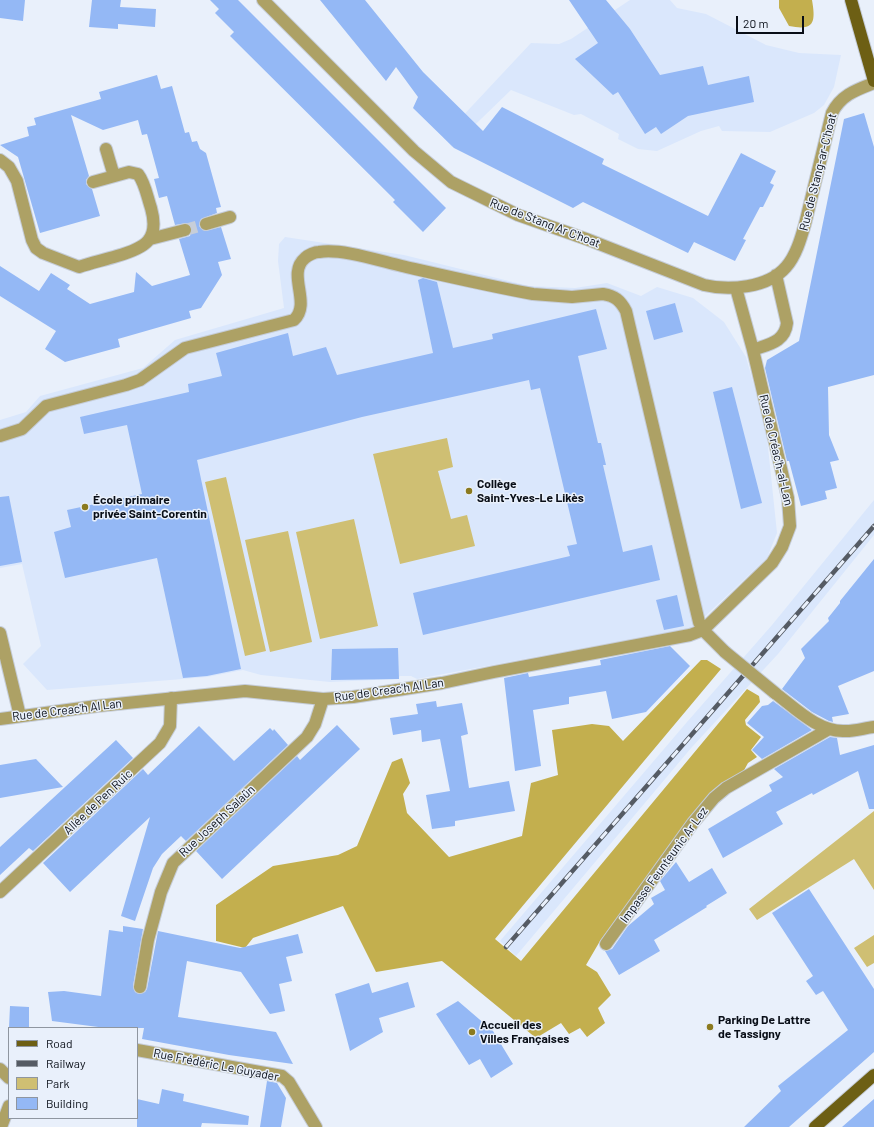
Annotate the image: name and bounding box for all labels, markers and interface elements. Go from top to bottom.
scale bar [738,8,806,34]
text: 20 m [743,16,769,30]
street label: Rue de Stang-ar-C'hoat [796,112,840,232]
street label: Rue de Stang Ar C'hoat [488,195,602,251]
street label: Rue de Créac'h-al-Lan [756,393,796,507]
place label: Collège Saint-Yves-Le Likès [477,477,584,505]
marker: Collège Saint-Yves-Le Likès [464,486,474,496]
place label: École primaire privée Saint-Corentin [93,493,207,521]
marker: École primaire privée Saint-Corentin [80,502,90,512]
street label: Rue de Creac'h Al Lan [333,675,445,705]
street label: Rue de Creac'h Al Lan [11,696,123,724]
street label: Allée de Pen Ruic [61,767,135,837]
street label: Rue Joseph Salaün [176,782,258,860]
street label: Impasse Feunteunic Ar Lez [617,804,711,926]
place label: Parking De Lattre de Tassigny [718,1013,811,1041]
place label: Accueil des Villes Françaises [480,1018,569,1046]
marker: Parking De Lattre de Tassigny [705,1022,715,1032]
legend [8,1027,138,1119]
marker: Accueil des Villes Françaises [467,1027,477,1037]
text: Road [46,1036,73,1050]
street label: Rue Frédéric Le Guyader [152,1046,280,1084]
text: Railway [46,1056,85,1070]
text: Park [46,1076,70,1090]
text: Building [46,1096,88,1110]

